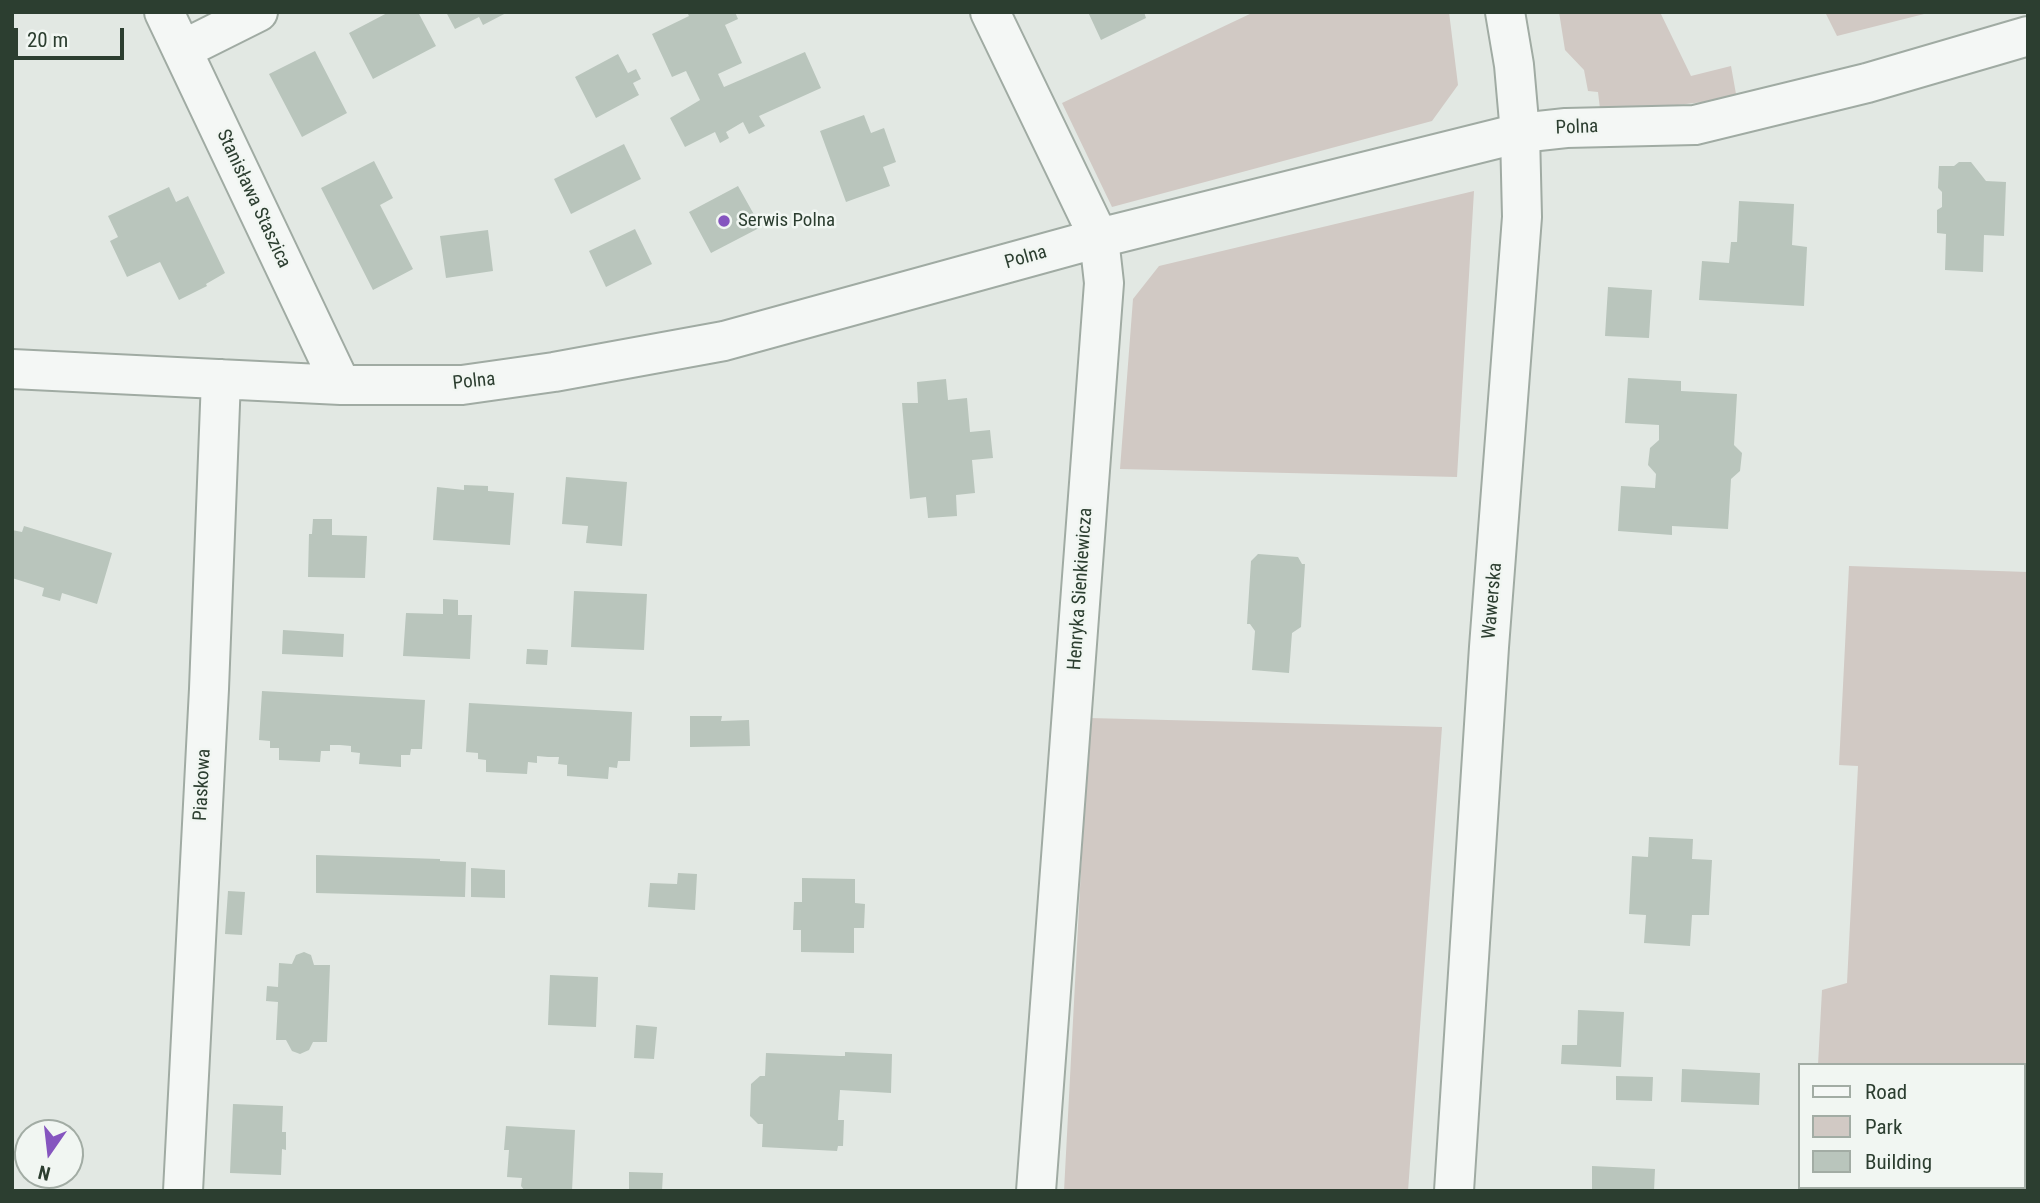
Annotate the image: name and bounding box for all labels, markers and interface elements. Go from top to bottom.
scale bar [18,14,128,58]
text: 20 m [27,28,68,52]
street label: Polna [1555,116,1599,140]
street label: Stanisława Staszica [211,126,295,272]
place label: Serwis Polna [738,210,835,232]
marker: Serwis Polna [716,213,732,229]
street label: Polna [1002,241,1050,275]
street label: Polna [452,368,496,396]
street label: Henryka Sienkiewicza [1064,507,1098,671]
street label: Wawerska [1478,562,1508,640]
street label: Piaskowa [190,748,216,822]
legend [1798,1063,2026,1189]
text: Road [1865,1080,1907,1104]
text: Park [1865,1115,1902,1139]
north arrow [14,1119,84,1189]
text: Building [1865,1150,1932,1174]
text: N [36,1160,53,1185]

